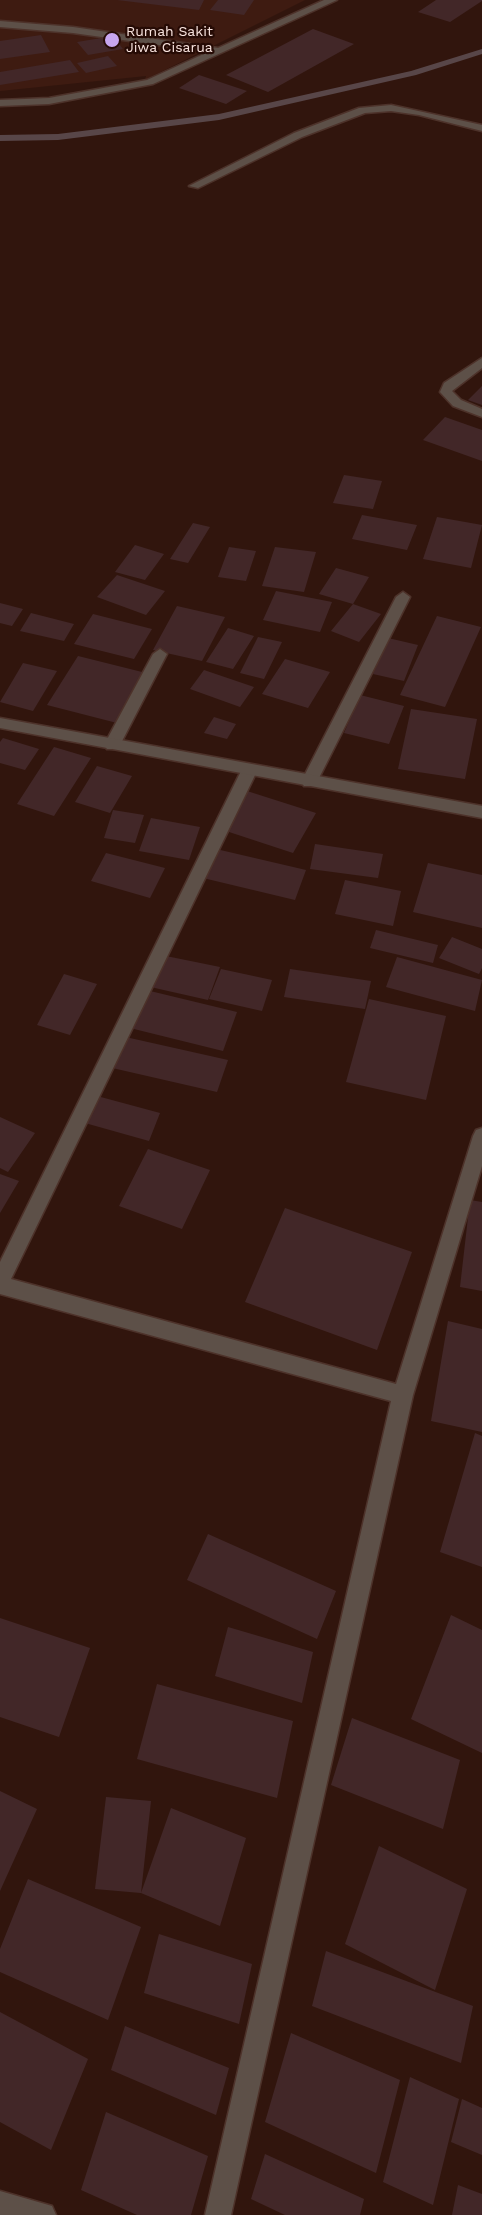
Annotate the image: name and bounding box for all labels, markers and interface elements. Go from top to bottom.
place label: Rumah Sakit Jiwa Cisarua [126,24,213,56]
marker: Rumah Sakit Jiwa Cisarua [103,31,121,49]

